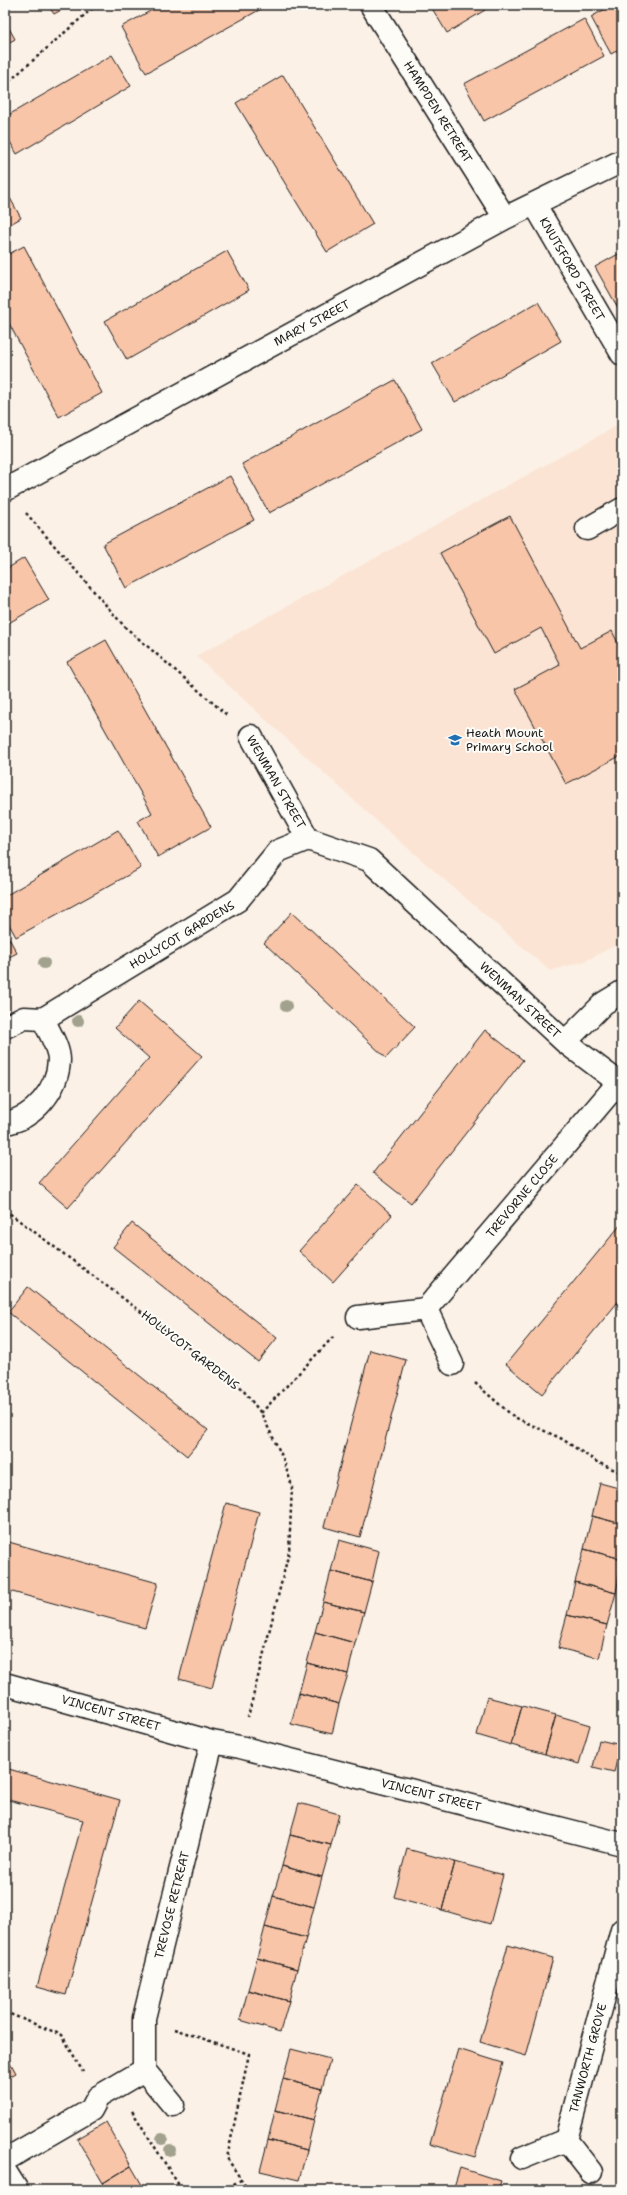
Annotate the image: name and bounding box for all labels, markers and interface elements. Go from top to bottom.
street label: HAMPDEN RETREAT [400,58,476,167]
street label: KNUTSFORD STREET [536,214,609,324]
street label: MARY STREET [271,296,353,350]
place label: Heath Mount Primary School [466,725,553,755]
street label: WENMAN STREET [243,732,310,832]
school or university icon: Heath Mount Primary School [447,732,463,748]
street label: HOLLYCOT GARDENS [126,897,238,973]
street label: WENMAN STREET [476,958,564,1042]
street label: TREVORNE CLOSE [482,1151,562,1241]
street label: HOLLYCOT GARDENS [138,1307,243,1394]
street label: VINCENT STREET [59,1691,163,1735]
street label: VINCENT STREET [379,1775,483,1815]
street label: TREVOSE RETREAT [151,1849,193,1960]
street label: TANWORTH GROVE [566,2001,610,2115]

